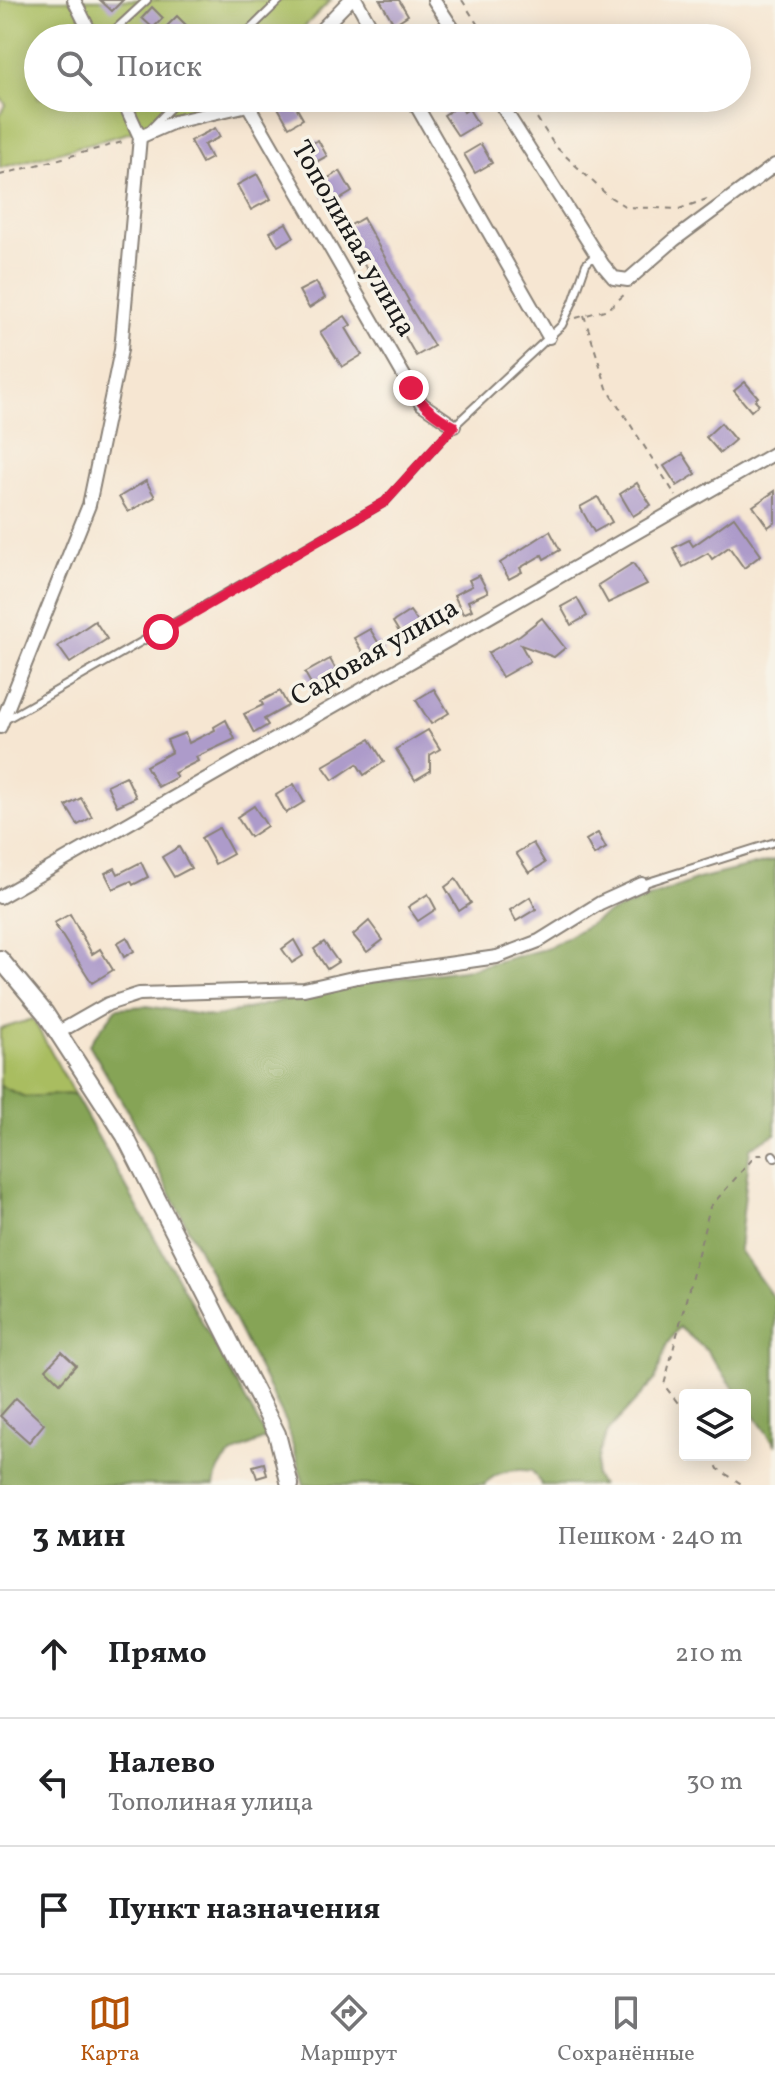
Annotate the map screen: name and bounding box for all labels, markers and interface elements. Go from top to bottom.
search box [24,24,751,112]
icon: search [52,46,96,90]
text: Поиск [116,47,202,89]
street label: Тополиная улица [281,133,425,345]
route end [393,370,429,406]
street label: Садовая улица [284,589,466,717]
route start [143,614,179,650]
map controls [679,1389,751,1461]
button: layers [679,1389,751,1461]
text: 3 мин [32,1514,126,1561]
text: Пешком · 240 m [558,1519,743,1555]
icon: ahead [32,1632,76,1676]
text: Прямо [108,1633,207,1675]
text: 210 m [675,1636,743,1672]
text: Налево [108,1743,215,1785]
icon: left [32,1760,76,1804]
text: 30 m [686,1764,743,1800]
text: Тополиная улица [108,1785,313,1821]
icon: arrive [32,1888,76,1932]
text: Пункт назначения [108,1889,380,1931]
tab: Карта [80,1991,140,2070]
tab: Маршрут [300,1991,397,2070]
tab: Сохранённые [558,1991,695,2070]

